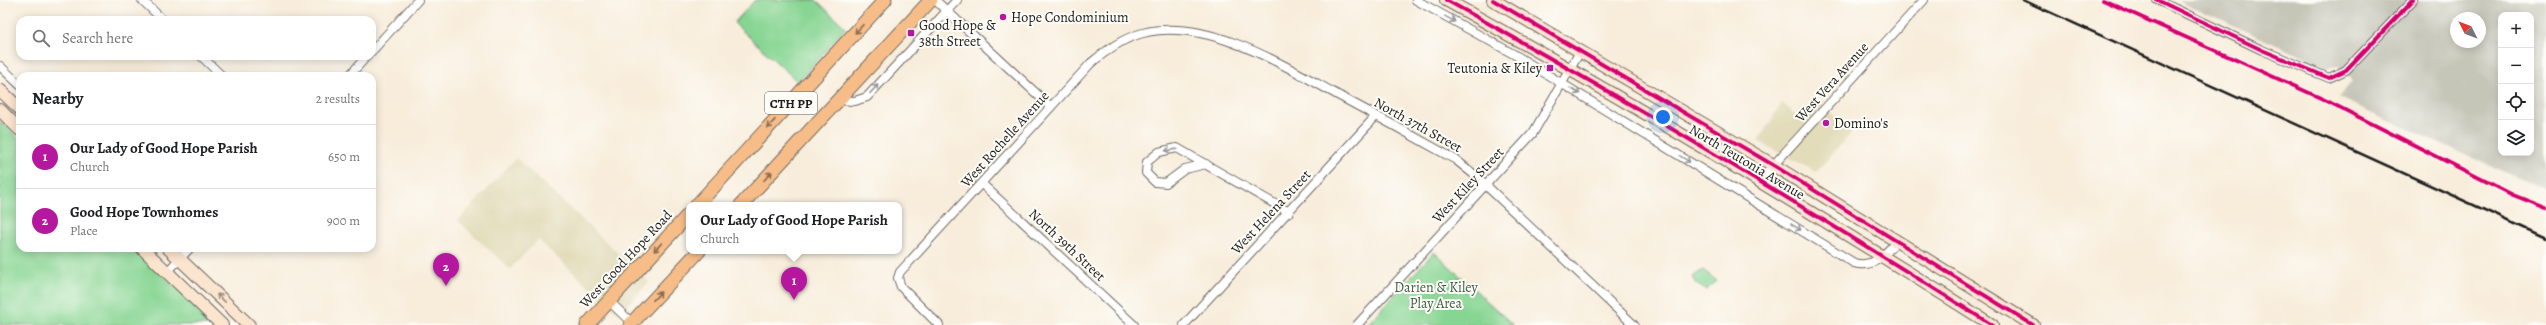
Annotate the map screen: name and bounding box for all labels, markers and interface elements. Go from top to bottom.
place label: Hope Condominium [1011,8,1129,27]
marker: Hope Condominium [998,12,1008,22]
north arrow [2450,12,2486,48]
map controls [2498,12,2534,156]
button: + [2498,12,2534,48]
search box [16,16,376,60]
place label: Good Hope & 38th Street [919,16,996,51]
one-way arrow [1444,16,1456,23]
one-way arrow [854,24,864,34]
icon: search [30,27,52,49]
text: Search here [62,28,133,48]
marker: Good Hope & 38th Street [906,28,916,38]
street label: West Vera Avenue [1790,38,1873,127]
button: − [2498,48,2534,84]
place label: Teutonia & Kiley [1448,59,1543,78]
marker: Teutonia & Kiley [1545,63,1555,73]
one-way arrow [869,84,878,94]
button: locate [2498,84,2534,120]
text: Nearby [32,87,83,110]
street label: West Rochelle Avenue [956,87,1053,192]
one-way arrow [1569,87,1580,95]
text: 2 results [316,90,360,107]
road number: CTH PP [765,92,817,114]
street label: North 37th Street [1371,93,1466,157]
your location [1653,107,1673,127]
place label: Domino's [1834,114,1888,133]
marker: Domino's [1821,118,1831,128]
one-way arrow [767,119,776,129]
street label: North Teutonia Avenue [1686,120,1808,204]
button: layers [2498,120,2534,156]
text: Our Lady of Good Hope Parish [70,138,258,158]
street label: West Kiley Street [1427,143,1508,228]
one-way arrow [1165,146,1178,154]
text: 1 [43,148,47,165]
text: 650 m [328,148,360,165]
one-way arrow [1679,155,1690,163]
text: Church [70,158,109,175]
street label: West Helena Street [1226,165,1315,259]
one-way arrow [763,171,773,181]
text: Good Hope Townhomes [70,202,218,222]
popup [686,202,902,254]
street label: North 39th Street [1025,204,1110,286]
street label: West Good Hope Road [575,206,677,313]
text: Our Lady of Good Hope Parish [700,210,888,230]
text: 2 [42,212,48,229]
text: 900 m [327,212,360,229]
text: Place [70,222,98,239]
one-way arrow [1790,223,1801,231]
text: Church [700,230,740,247]
one-way arrow [654,242,663,252]
pin: 2 [433,253,459,286]
pin: 1 [781,267,807,300]
park label: Darien & Kiley Play Area [1394,278,1479,313]
one-way arrow [652,292,661,302]
one-way arrow [216,293,226,303]

